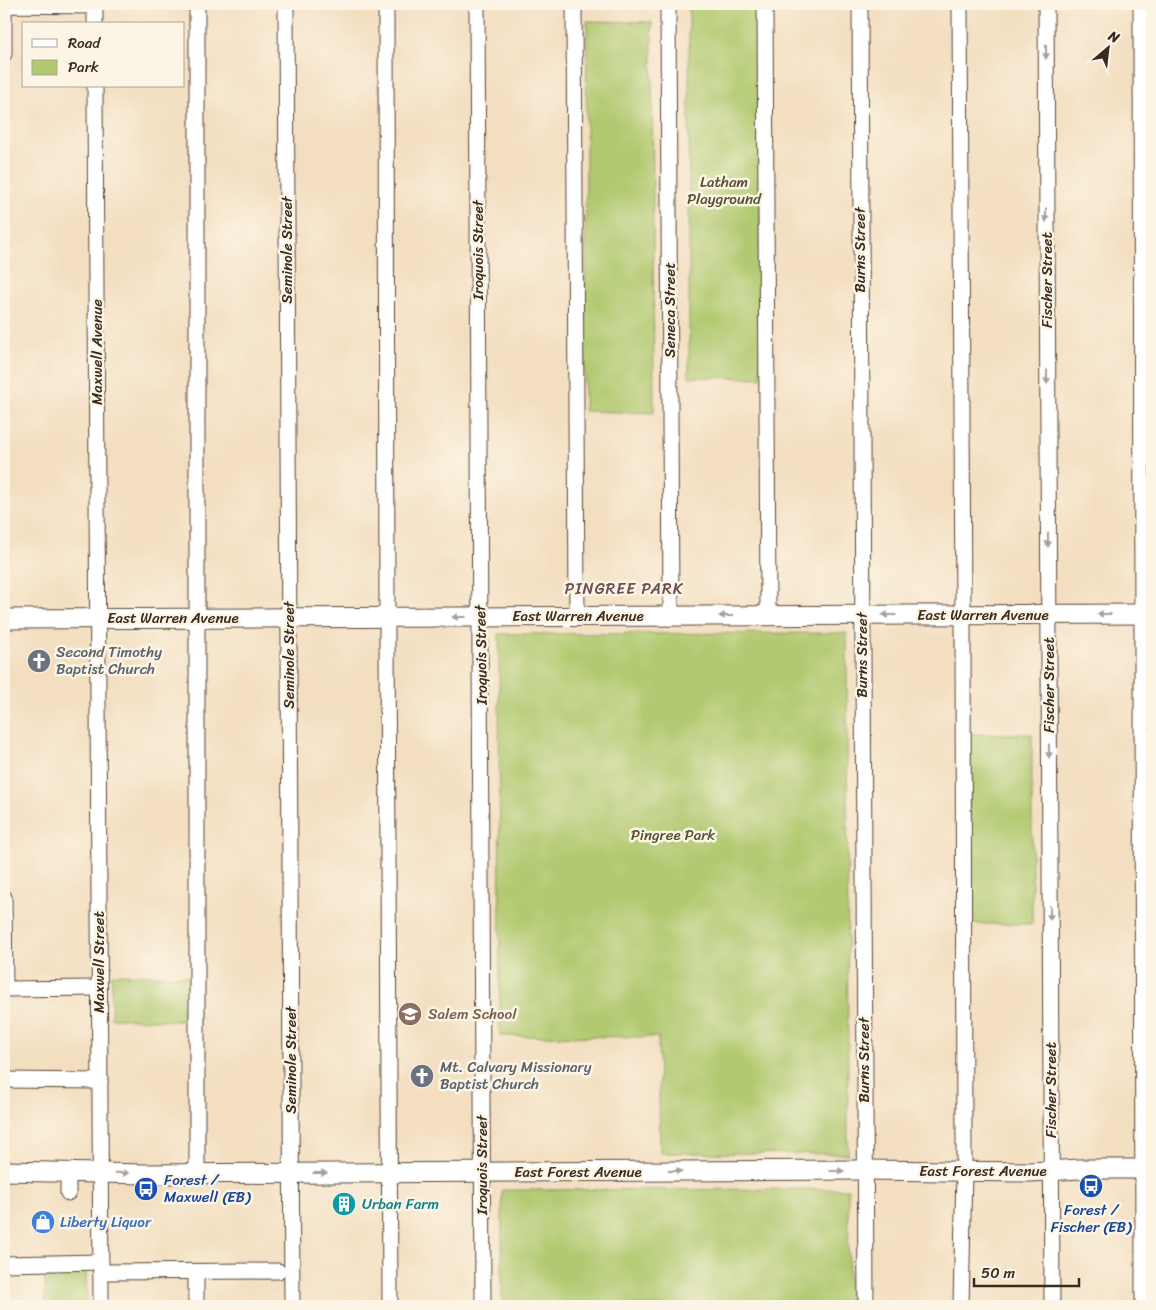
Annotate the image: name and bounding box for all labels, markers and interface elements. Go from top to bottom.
legend [22,22,185,88]
north arrow [1084,22,1134,72]
text: N [1103,23,1124,50]
text: Road [68,30,101,56]
one-way arrow [1042,45,1050,61]
text: Park [68,54,99,80]
park label: Latham Playground [687,169,762,212]
street label: Seminole Street [274,195,300,304]
street label: Iroquois Street [465,199,491,301]
street label: Burns Street [847,206,873,293]
one-way arrow [1043,207,1051,223]
street label: Fischer Street [1034,232,1060,328]
street label: Seneca Street [657,262,683,358]
street label: Maxwell Avenue [84,299,110,405]
one-way arrow [1043,370,1051,386]
one-way arrow [1044,532,1052,548]
district label: PINGREE PARK [565,574,684,603]
street label: Seminole Street [276,600,302,709]
street label: East Warren Avenue [917,602,1049,628]
street label: East Warren Avenue [512,603,644,629]
street label: Iroquois Street [467,604,495,706]
street label: East Warren Avenue [107,605,239,631]
one-way arrow [1095,610,1111,618]
street label: Burns Street [849,611,875,698]
one-way arrow [880,611,896,619]
one-way arrow [718,612,734,620]
one-way arrow [450,613,466,621]
street label: Fischer Street [1036,637,1062,733]
place label: Second Timothy Baptist Church [56,639,162,682]
church icon: Second Timothy Baptist Church [26,648,52,674]
one-way arrow [1045,743,1053,759]
park label: Pingree Park [631,822,715,848]
one-way arrow [1046,905,1054,921]
street label: Maxwell Street [86,911,112,1013]
school or university icon: Salem School [397,1001,423,1027]
place label: Salem School [428,1001,517,1027]
street label: Seminole Street [278,1005,304,1114]
street label: Burns Street [851,1016,877,1103]
street label: Fischer Street [1038,1042,1064,1138]
place label: Mt. Calvary Missionary Baptist Church [440,1054,592,1097]
church icon: Mt. Calvary Missionary Baptist Church [409,1063,435,1089]
street label: Iroquois Street [469,1114,495,1216]
street label: East Forest Avenue [919,1158,1047,1184]
street label: East Forest Avenue [514,1159,642,1185]
place label: Forest / Maxwell (EB) [164,1167,251,1210]
one-way arrow [667,1167,683,1175]
one-way arrow [830,1167,846,1175]
one-way arrow [312,1169,328,1177]
one-way arrow [115,1170,131,1178]
bus stop icon: Forest / Fischer (EB) [1078,1173,1104,1199]
bus stop icon: Forest / Maxwell (EB) [133,1176,159,1202]
building icon: Urban Farm [331,1191,357,1217]
place label: Urban Farm [362,1191,439,1217]
place label: Forest / Fischer (EB) [1051,1197,1132,1240]
shop icon: Liberty Liquor [30,1209,56,1235]
place label: Liberty Liquor [60,1209,152,1235]
scale bar [974,1255,1078,1287]
text: 50 m [981,1260,1016,1286]

